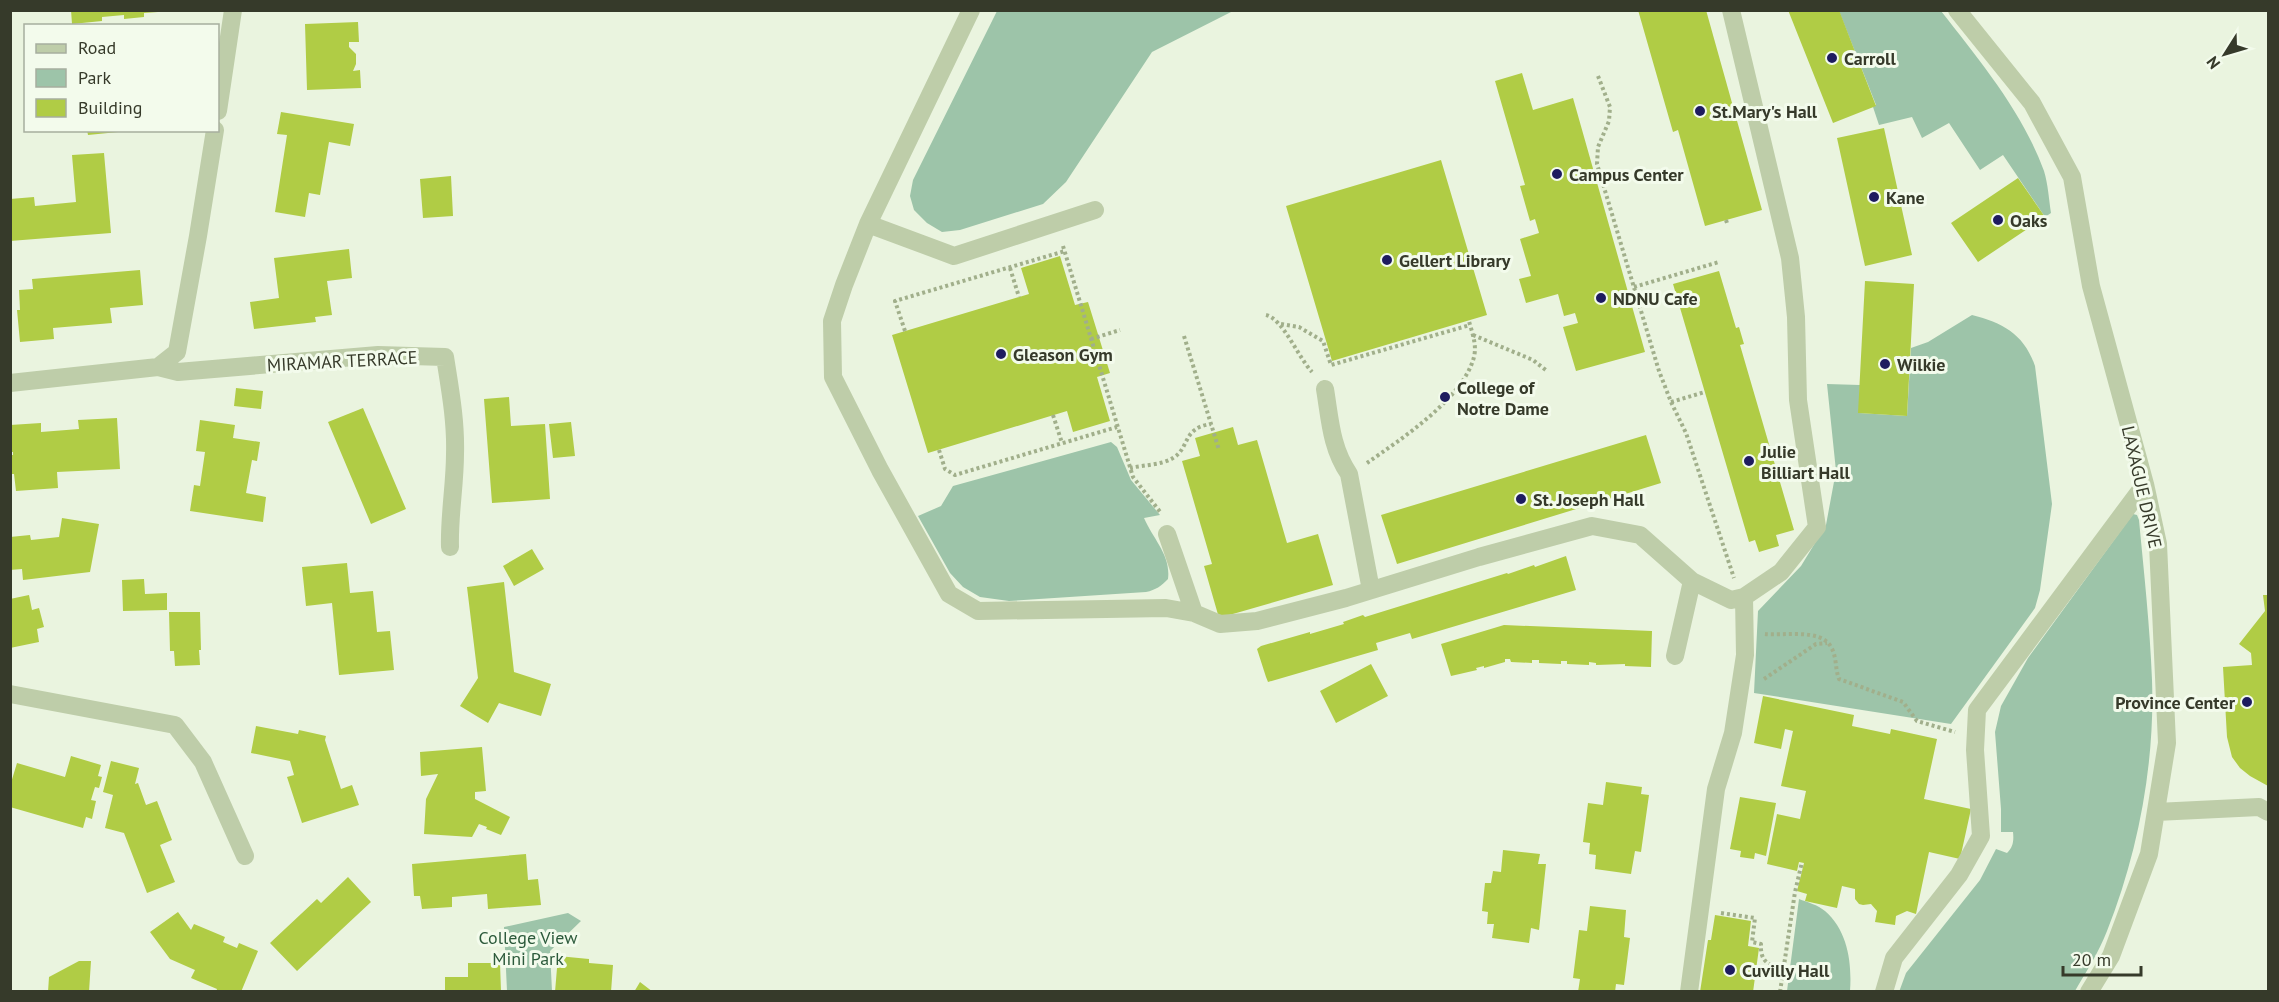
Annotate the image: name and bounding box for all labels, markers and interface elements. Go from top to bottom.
legend [24,24,219,132]
north arrow [2195,24,2255,84]
text: Road [78,36,116,59]
place label: Carroll [1844,47,1896,70]
marker: Carroll [1825,51,1839,65]
text: N [2202,53,2224,73]
text: Park [78,66,111,89]
text: Building [78,96,142,119]
place label: St.Mary's Hall [1712,100,1818,123]
marker: St.Mary's Hall [1693,104,1707,118]
place label: Campus Center [1569,163,1684,186]
marker: Campus Center [1550,167,1564,181]
place label: Kane [1886,186,1925,209]
marker: Kane [1867,190,1881,204]
place label: Oaks [2010,209,2048,232]
marker: Oaks [1991,213,2005,227]
place label: Gellert Library [1399,249,1511,272]
marker: Gellert Library [1380,253,1394,267]
place label: NDNU Cafe [1613,287,1698,310]
marker: NDNU Cafe [1594,291,1608,305]
place label: Gleason Gym [1013,343,1113,366]
street label: MIRAMAR TERRACE [266,346,418,376]
marker: Gleason Gym [994,347,1008,361]
place label: Wilkie [1897,353,1945,376]
marker: Wilkie [1878,357,1892,371]
place label: College of Notre Dame [1457,376,1549,420]
marker: College of Notre Dame [1438,390,1452,404]
street label: LAXAGUE DRIVE [2117,424,2167,550]
place label: Julie Billiart Hall [1760,440,1850,484]
marker: Julie Billiart Hall [1742,454,1756,468]
place label: St. Joseph Hall [1533,488,1645,511]
marker: St. Joseph Hall [1514,492,1528,506]
place label: Province Center [2115,691,2236,714]
marker: Province Center [2240,695,2254,709]
park label: College View Mini Park [478,926,578,970]
scale bar [2063,939,2141,977]
text: 20 m [2072,948,2111,971]
place label: Cuvilly Hall [1742,959,1830,982]
marker: Cuvilly Hall [1723,963,1737,977]

